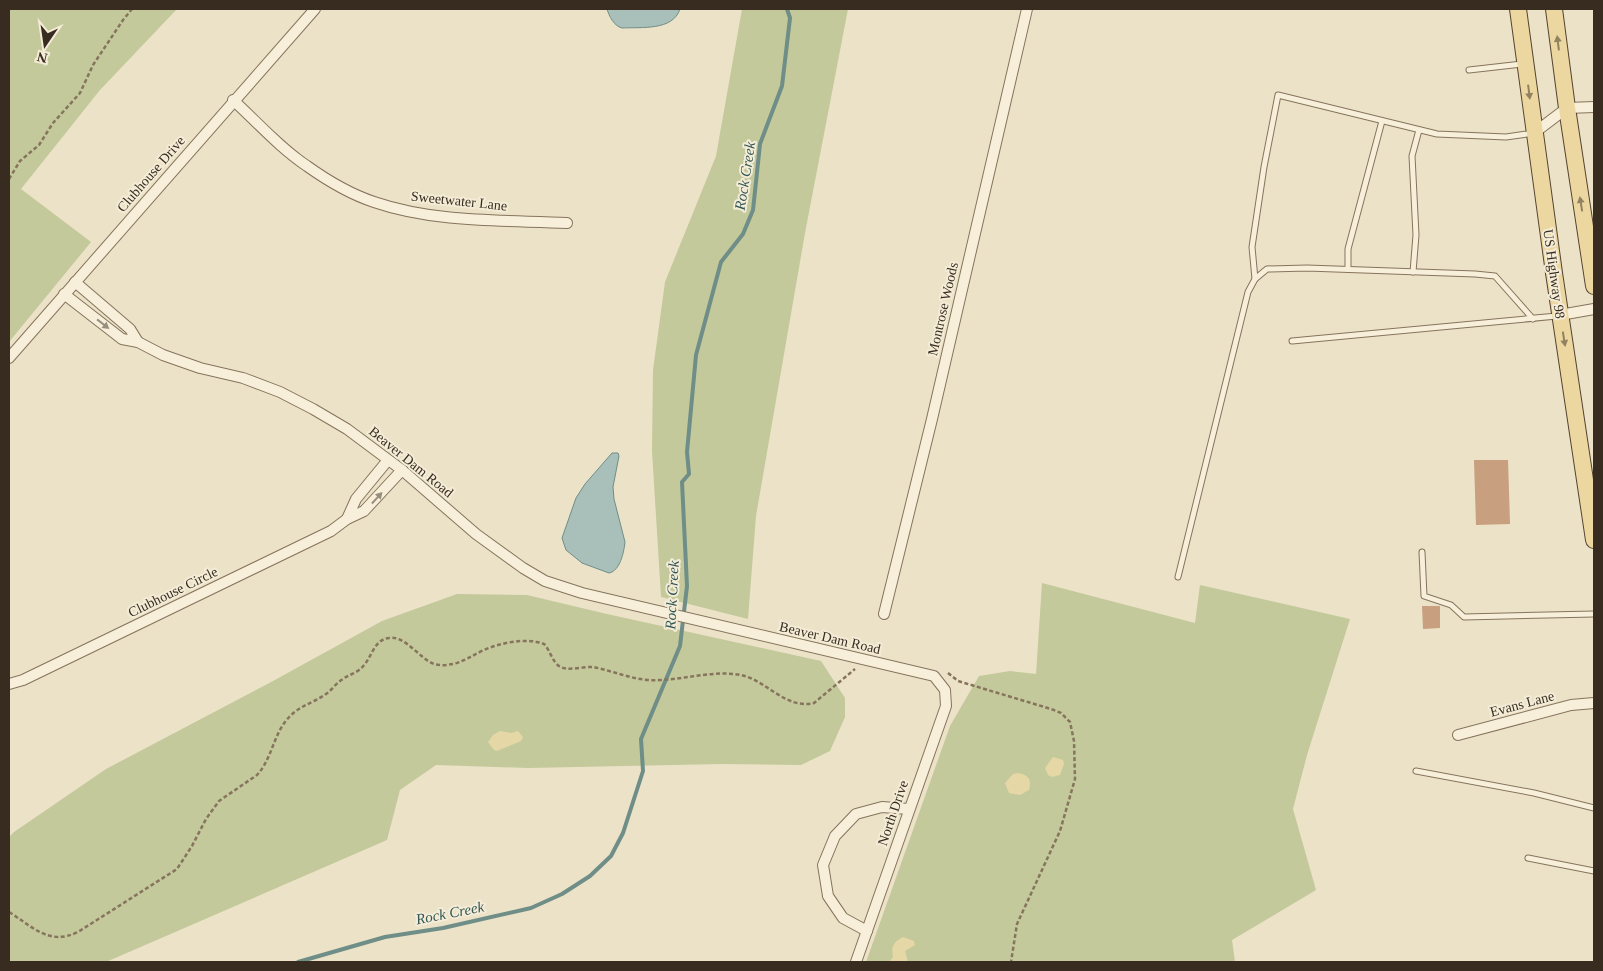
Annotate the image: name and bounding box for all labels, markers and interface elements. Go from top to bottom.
north arrow [20,20,70,70]
one-way arrow [1554,35,1562,51]
text: N [36,49,49,66]
one-way arrow [1525,84,1533,100]
street label: Clubhouse Drive [114,133,188,215]
water label: Rock Creek [732,140,758,212]
street label: Sweetwater Lane [410,188,508,214]
one-way arrow [1577,195,1585,211]
street label: US Highway 98 [1540,228,1568,320]
street label: Montrose Woods [925,261,961,357]
one-way arrow [96,319,109,330]
one-way arrow [1560,332,1568,348]
street label: Beaver Dam Road [366,424,456,500]
one-way arrow [371,491,382,504]
water label: Rock Creek [662,560,682,631]
street label: Clubhouse Circle [126,564,220,620]
street label: Beaver Dam Road [778,619,882,657]
street label: Evans Lane [1488,688,1556,720]
street label: North Drive [875,778,911,848]
water label: Rock Creek [414,899,486,928]

